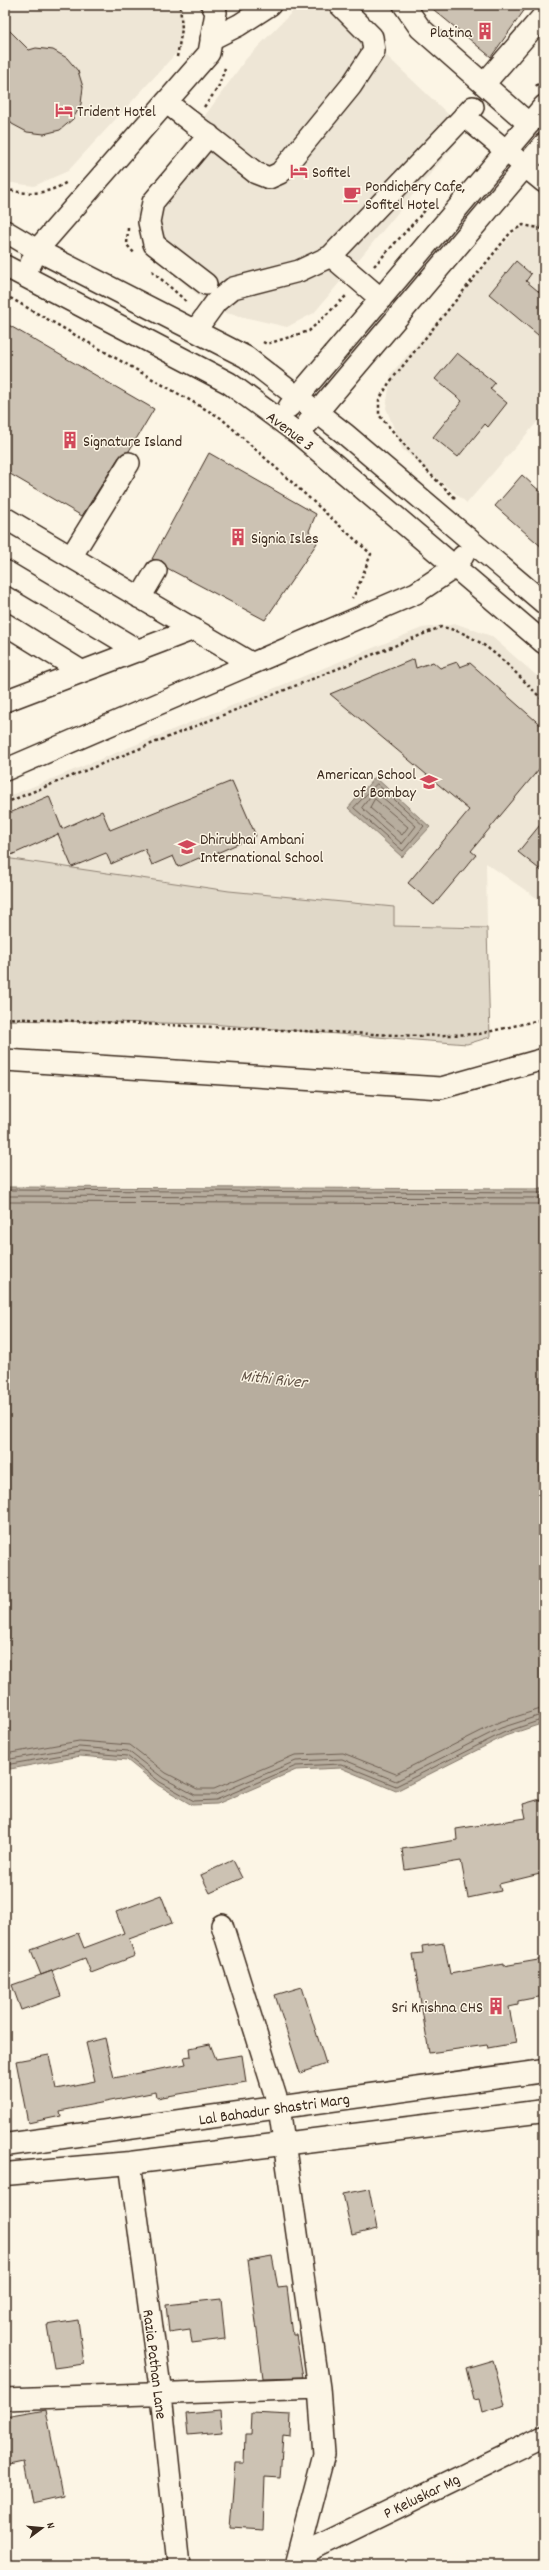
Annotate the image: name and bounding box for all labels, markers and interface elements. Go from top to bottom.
building icon: Platina [475,21,495,41]
place label: Platina [430,22,472,45]
hotel icon: Trident Hotel [54,100,74,120]
place label: Trident Hotel [77,101,156,124]
hotel icon: Sofitel [289,161,309,181]
place label: Sofitel [312,162,351,185]
place label: Pondichery Cafe, Sofitel Hotel [365,176,465,217]
cafe icon: Pondichery Cafe, Sofitel Hotel [342,184,362,204]
street label: Avenue 3 [261,406,318,458]
building icon: Signature Island [60,430,80,450]
place label: Signature Island [83,431,182,454]
building icon: Signia Isles [228,527,248,547]
place label: Signia Isles [251,528,319,551]
place label: American School of Bombay [317,764,417,805]
school or university icon: American School of Bombay [419,772,439,792]
place label: Dhirubhai Ambani International School [200,829,324,870]
school or university icon: Dhirubhai Ambani International School [177,837,197,857]
water label: Mithi River [239,1366,310,1397]
building icon: Sri Krishna CHS [486,1996,506,2016]
place label: Sri Krishna CHS [391,1997,483,2020]
street label: Lal Bahadur Shastri Marg [197,2088,351,2132]
street label: Razia Pathan Lane [135,2308,172,2421]
street label: P Keluskar Mg [380,2469,464,2526]
north arrow [22,2508,62,2548]
text: N [41,2521,58,2531]

